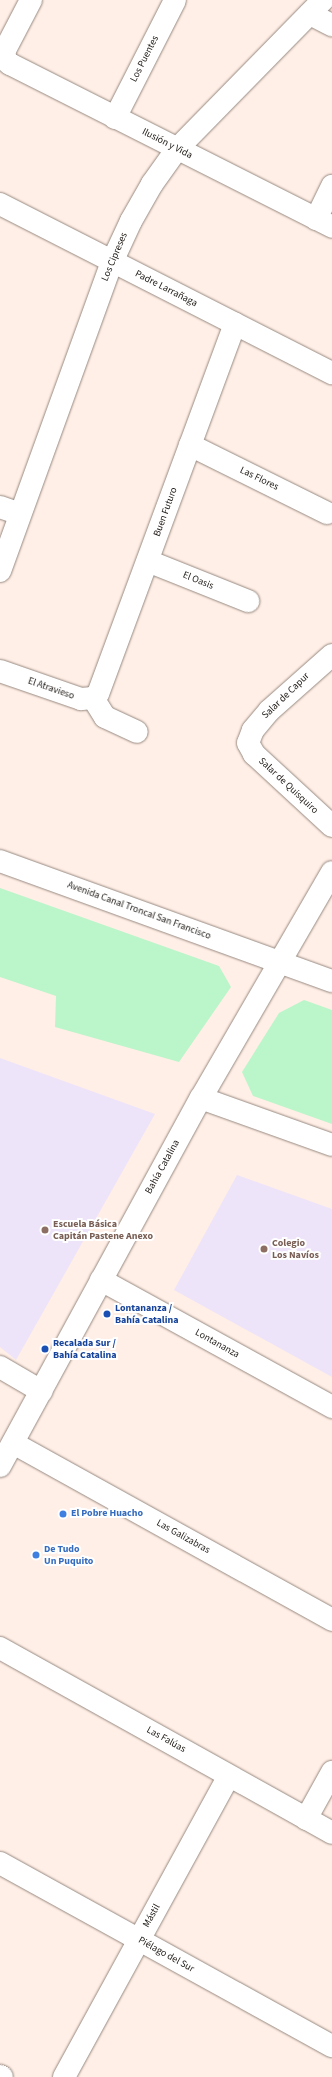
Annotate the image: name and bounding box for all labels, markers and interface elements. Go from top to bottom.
street label: Los Puentes [128,34,162,84]
street label: Ilusión y Vida [140,126,194,162]
street label: Los Cipreses [99,231,131,283]
street label: Padre Larrañaga [133,268,199,310]
street label: Las Flores [238,465,280,493]
street label: Buen Futuro [152,486,180,538]
street label: El Oasis [181,569,215,593]
street label: Salar de Capur [260,670,312,722]
street label: El Atravieso [26,675,76,703]
street label: Salar de Quisquiro [256,755,320,817]
street label: Avenida Canal Troncal San Francisco [66,879,212,943]
street label: Bahía Catalina [143,1138,183,1196]
place label: Escuela Básica Capitán Pastene Anexo [53,1218,153,1242]
marker: Escuela Básica Capitán Pastene Anexo [40,1225,50,1235]
place label: Colegio Los Navíos [272,1237,319,1260]
marker: Colegio Los Navíos [259,1244,269,1254]
place label: Lontananza / Bahía Catalina [115,1302,178,1326]
marker: Lontananza / Bahía Catalina [102,1309,112,1319]
street label: Lontananza [193,1327,241,1361]
place label: Recalada Sur / Bahía Catalina [53,1337,116,1360]
marker: Recalada Sur / Bahía Catalina [40,1344,50,1354]
place label: El Pobre Huacho [71,1508,143,1520]
marker: El Pobre Huacho [58,1509,68,1519]
street label: Las Galizabras [154,1517,212,1557]
place label: De Tudo Un Puquito [44,1543,93,1566]
marker: De Tudo Un Puquito [31,1550,41,1560]
street label: Las Falúas [144,1724,188,1756]
street label: Mástil [141,1902,163,1930]
street label: Piélago del Sur [136,1935,196,1975]

